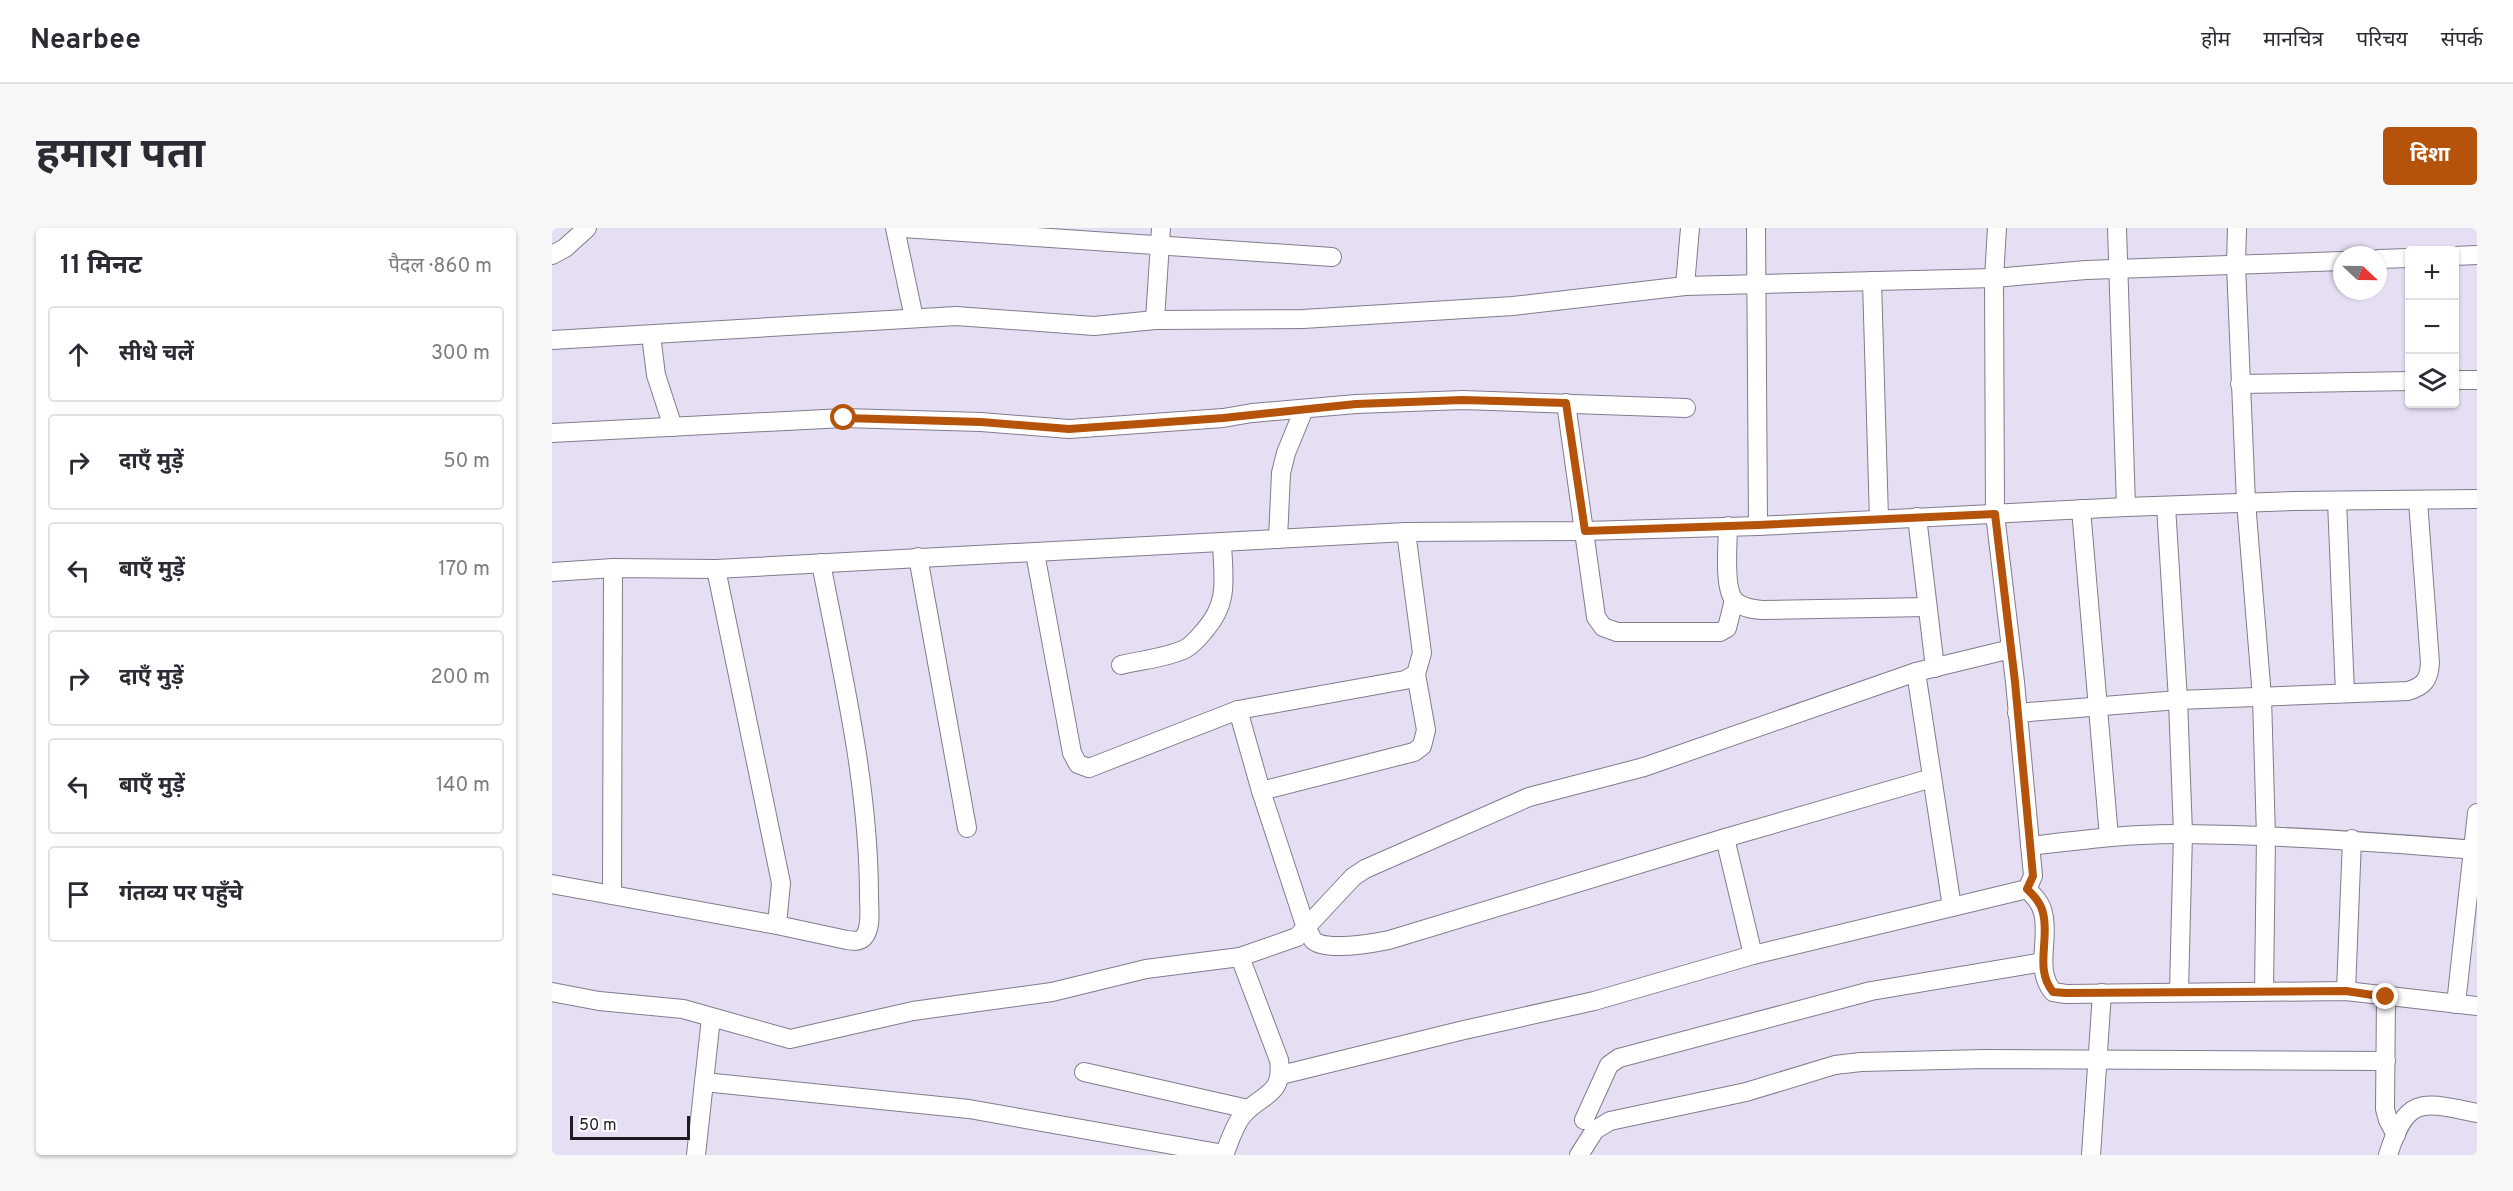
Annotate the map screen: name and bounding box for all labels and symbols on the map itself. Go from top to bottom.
north arrow [2333,246,2387,300]
route start [830,404,856,430]
route end [2372,983,2398,1009]
scale bar [570,1113,690,1140]

